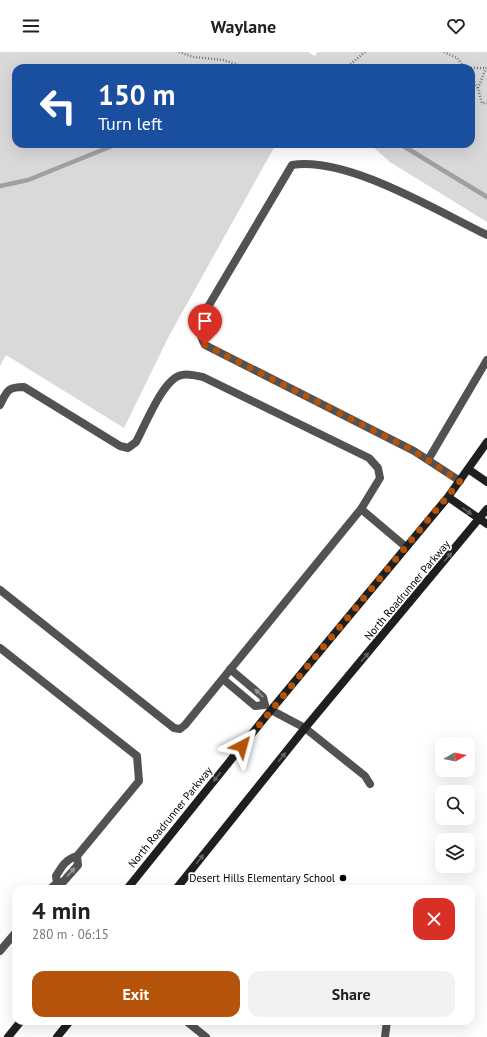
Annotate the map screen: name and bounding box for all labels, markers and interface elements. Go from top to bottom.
icon: menu [20,15,42,37]
text: Waylane [211,15,276,38]
icon: heart [445,15,467,37]
text: 150 m [98,76,175,113]
icon: left [32,80,84,132]
text: Turn left [98,112,163,135]
pin [188,304,222,345]
icon: arrive [194,310,216,332]
one-way arrow [462,507,473,515]
street label: North Roadrunner Parkway [361,536,453,643]
one-way arrow [443,552,452,563]
one-way arrow [360,652,369,662]
one-way arrow [254,688,264,698]
position arrow [221,725,263,767]
north arrow [435,737,475,777]
map controls [435,737,475,873]
one-way arrow [277,752,286,763]
street label: North Roadrunner Parkway [125,763,216,870]
one-way arrow [212,772,221,783]
button: search [435,785,475,825]
button: layers [435,833,475,873]
one-way arrow [196,853,205,864]
one-way arrow [67,867,76,878]
place label: Desert Hills Elementary School [189,871,336,885]
marker: Desert Hills Elementary School [338,873,348,883]
text: 4 min [32,895,91,926]
button: close [413,898,455,940]
text: 280 m · 06:15 [32,926,109,943]
button: Exit [32,971,240,1017]
button: Share [248,971,455,1017]

